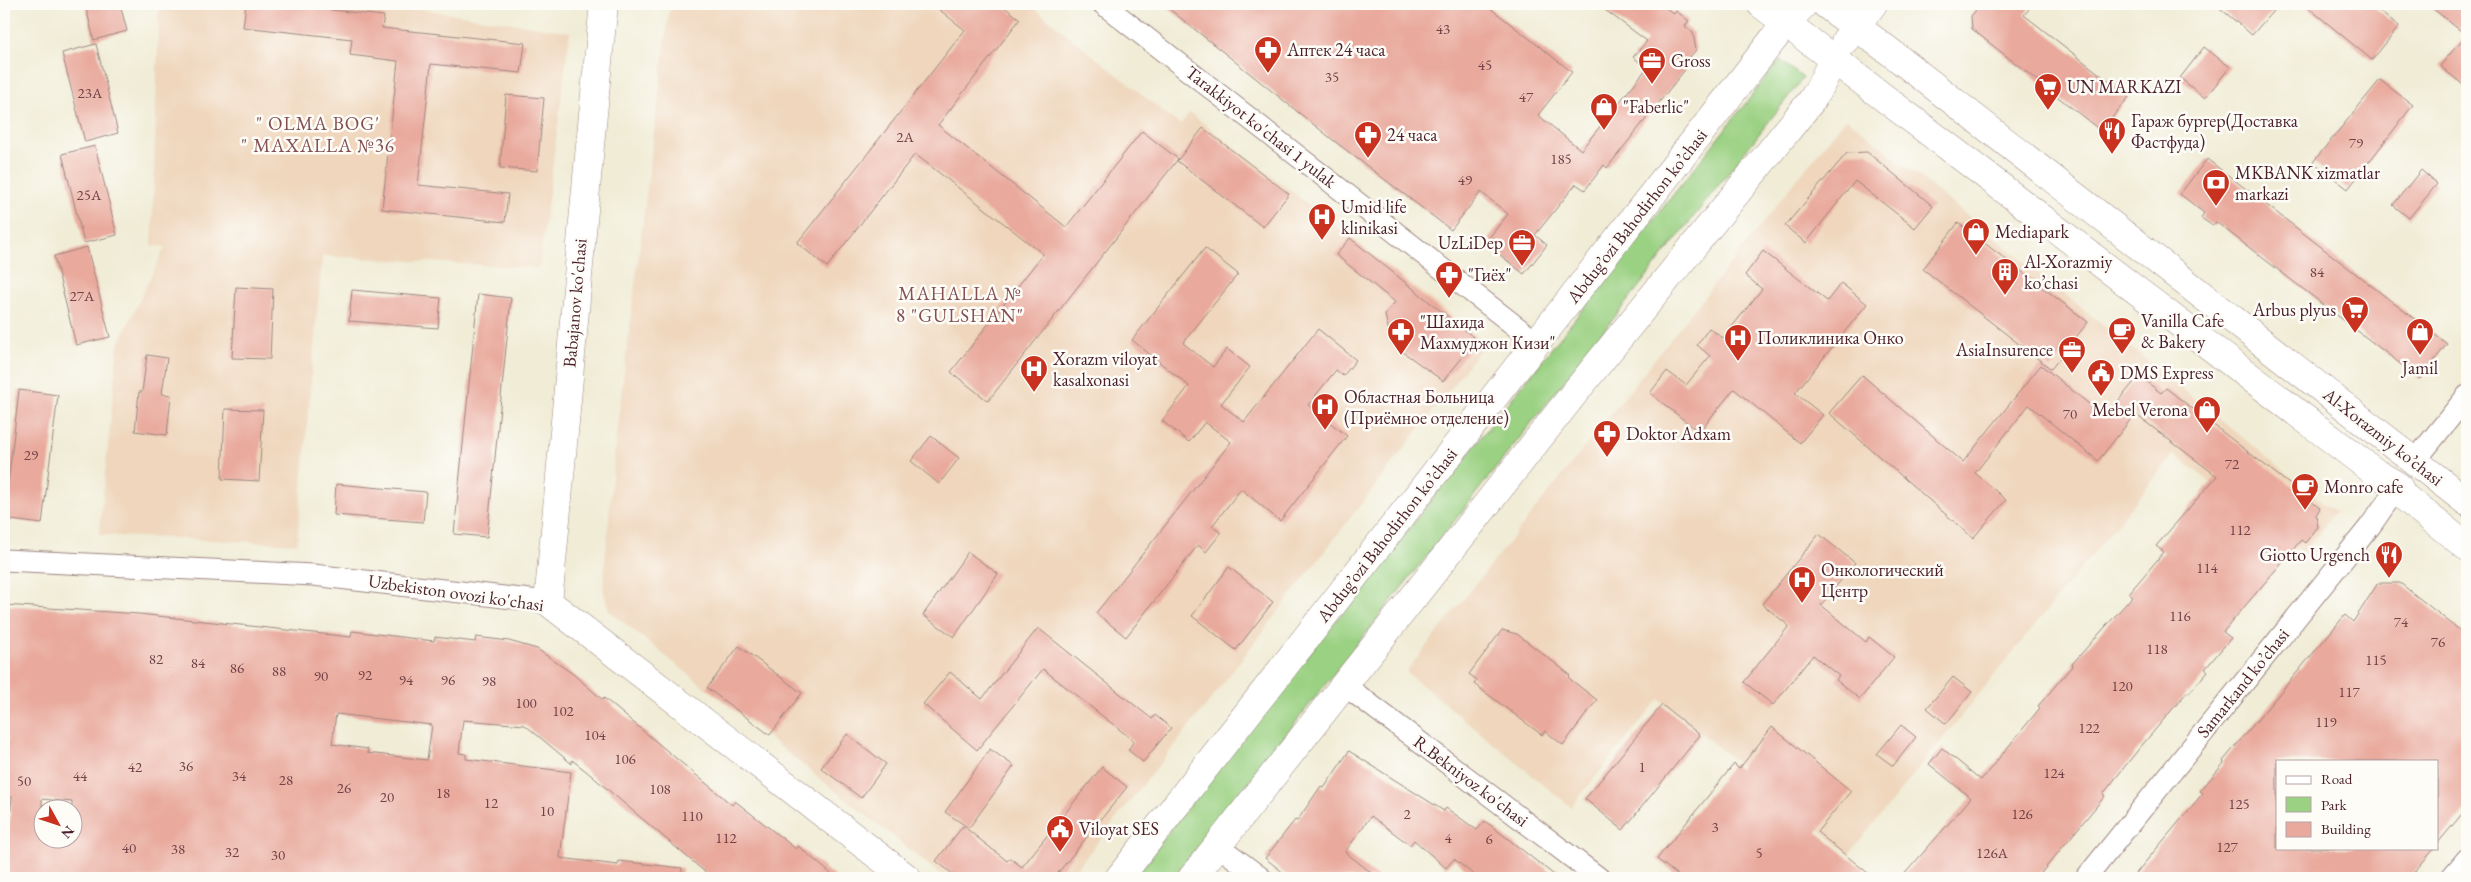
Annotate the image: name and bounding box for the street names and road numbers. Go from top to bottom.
street label: Tarakkiyot ko'chasi 1 yulak [1181,60,1342,193]
street label: Abdug’ozi Bahodirhon ko’chasi [1561,123,1712,308]
street label: Babajanov ko'chasi [557,237,592,368]
street label: Al-Xorazmiy ko’chasi [2318,382,2448,491]
street label: Abdug’ozi Bahodirhon ko’chasi [1311,442,1462,627]
street label: Uzbekiston ovozi ko'chasi [367,569,546,616]
street label: Samarkand ko’chasi [2191,623,2294,742]
street label: R.Bekniyoz ko'chasi [1409,730,1534,832]

